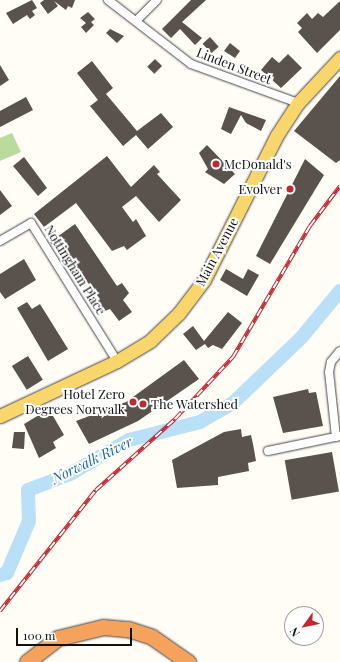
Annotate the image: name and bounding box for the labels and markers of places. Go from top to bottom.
place label: McDonald's [224,156,292,172]
marker: McDonald's [211,159,221,169]
place label: Evolver [239,181,282,197]
marker: Evolver [285,184,295,194]
place label: Hotel Zero Degrees Norwalk [25,387,125,418]
place label: The Watershed [151,396,239,412]
marker: Hotel Zero Degrees Norwalk [128,397,138,407]
marker: The Watershed [138,399,148,409]

